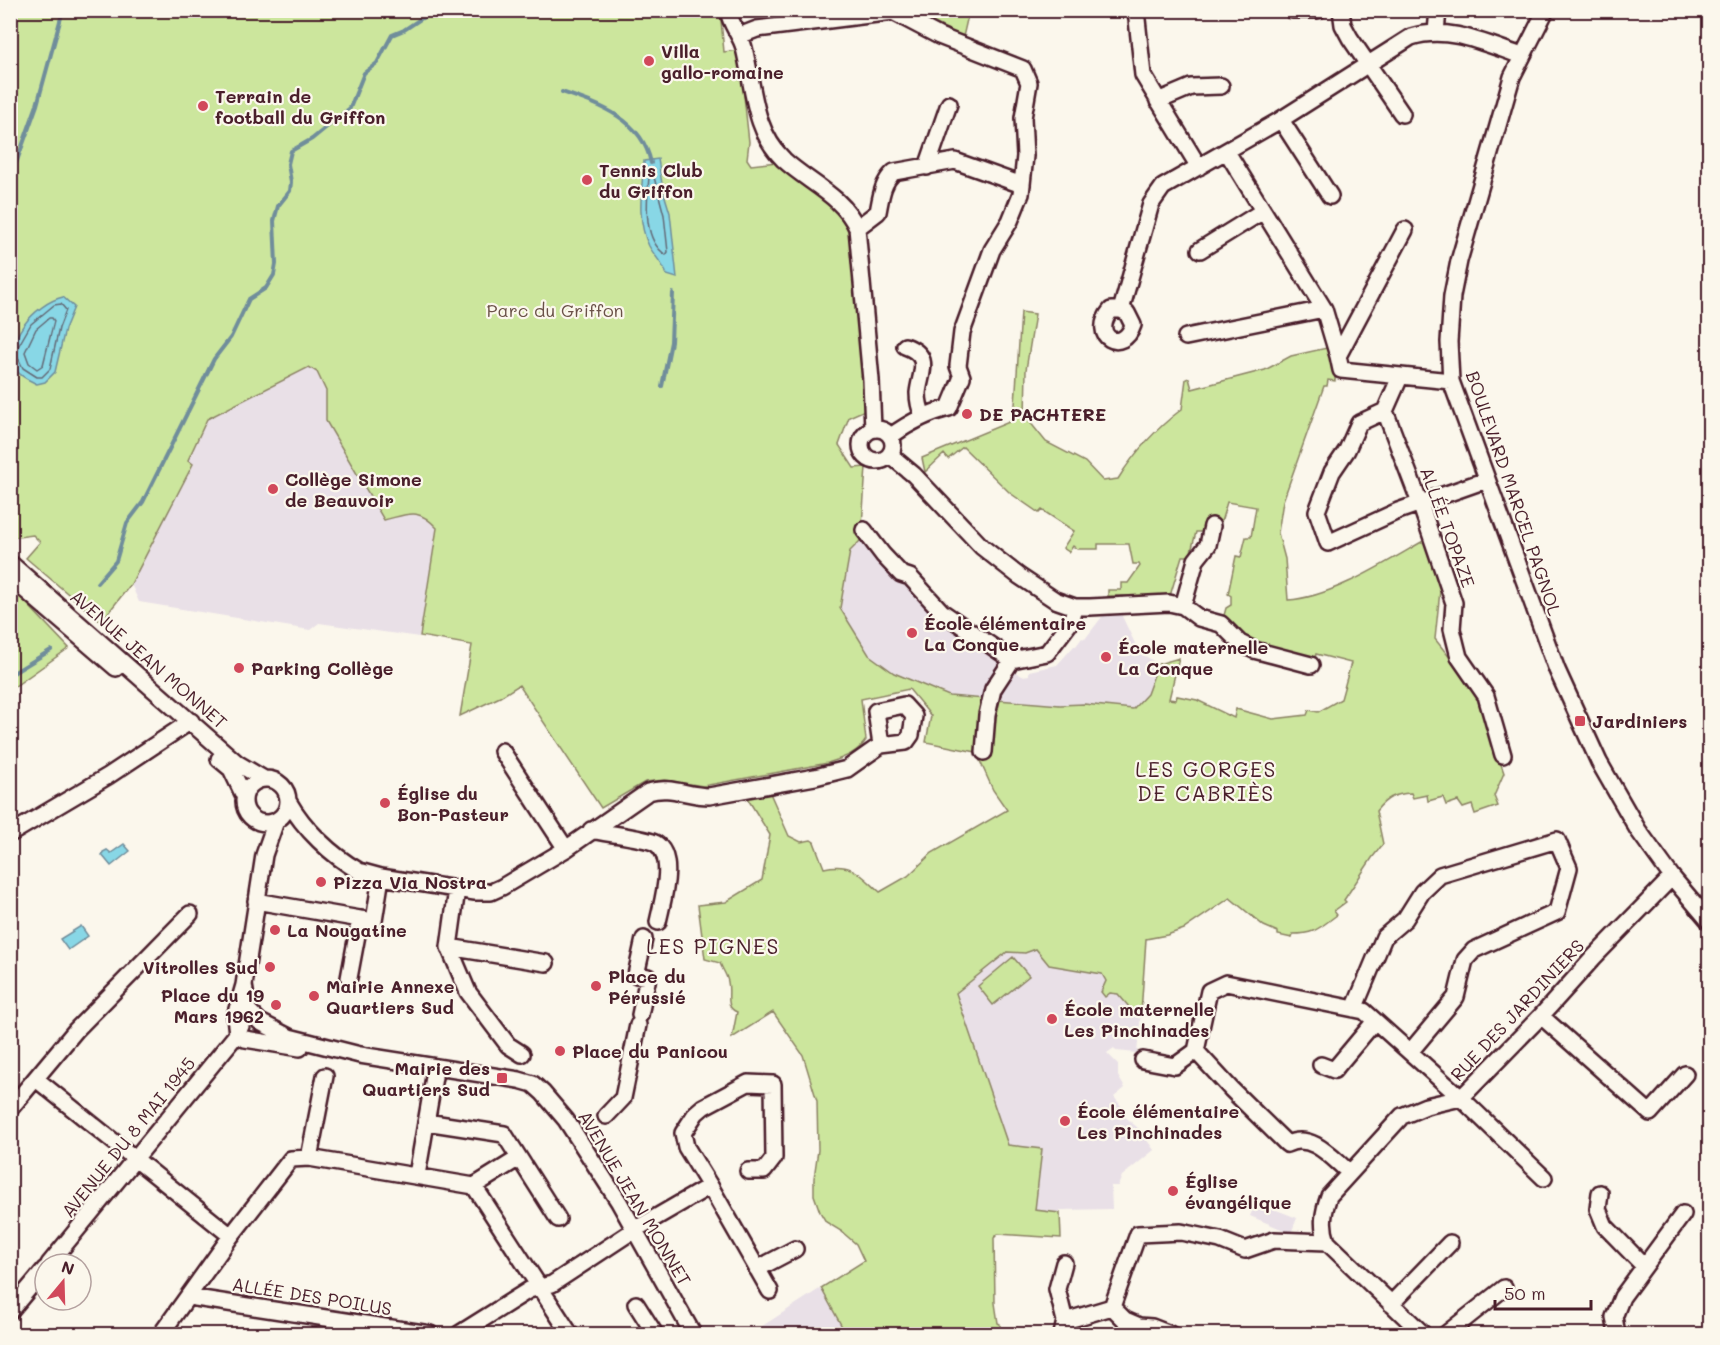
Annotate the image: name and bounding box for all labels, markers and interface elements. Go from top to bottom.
place label: Villa gallo-romaine [661,39,784,84]
marker: Villa gallo-romaine [642,54,656,68]
place label: Terrain de football du Griffon [215,84,385,129]
marker: Terrain de football du Griffon [196,99,210,113]
place label: Tennis Club du Griffon [599,158,703,203]
marker: Tennis Club du Griffon [580,173,594,187]
park label: Parc du Griffon [486,298,624,322]
street label: BOULEVARD MARCEL PAGNOL [1461,367,1567,619]
place label: DE PACHTERE [979,402,1106,426]
marker: DE PACHTERE [960,407,974,421]
street label: ALLÉE TOPAZE [1415,463,1481,591]
place label: Collège Simone de Beauvoir [285,467,422,512]
marker: Collège Simone de Beauvoir [266,482,280,496]
street label: AVENUE JEAN MONNET [66,584,232,734]
place label: École élémentaire La Conque [924,611,1086,656]
marker: École élémentaire La Conque [905,626,919,640]
place label: École maternelle La Conque [1118,635,1268,680]
marker: École maternelle La Conque [1099,650,1113,664]
place label: Parking Collège [251,656,394,680]
marker: Parking Collège [232,661,246,675]
place label: Jardiniers [1592,709,1687,733]
marker: Jardiniers [1573,714,1587,728]
district label: LES GORGES DE CABRIÈS [1135,755,1277,806]
place label: Église du Bon-Pasteur [397,781,509,826]
marker: Église du Bon-Pasteur [378,796,392,810]
place label: Pizza Via Nostra [333,870,487,894]
marker: Pizza Via Nostra [314,875,328,889]
place label: La Nougatine [287,918,407,942]
marker: La Nougatine [268,923,282,937]
district label: LES PIGNES [646,932,780,959]
street label: RUE DES JARDINIERS [1445,934,1589,1086]
place label: Vitrolles Sud [143,955,258,979]
marker: Vitrolles Sud [263,960,277,974]
place label: Place du Pérussié [608,964,686,1009]
place label: Mairie Annexe Quartiers Sud [326,974,455,1019]
marker: Place du Pérussié [589,979,603,993]
place label: Place du 19 Mars 1962 [161,983,264,1028]
marker: Mairie Annexe Quartiers Sud [307,989,321,1003]
place label: École maternelle Les Pinchinades [1064,997,1214,1042]
marker: Place du 19 Mars 1962 [269,998,283,1012]
marker: École maternelle Les Pinchinades [1045,1012,1059,1026]
place label: Place du Panicou [572,1039,728,1063]
marker: Place du Panicou [553,1044,567,1058]
street label: AVENUE DU 8 MAI 1945 [56,1052,200,1222]
place label: Mairie des Quartiers Sud [362,1056,490,1101]
marker: Mairie des Quartiers Sud [495,1071,509,1085]
place label: École élémentaire Les Pinchinades [1077,1099,1239,1144]
street label: AVENUE JEAN MONNET [573,1106,697,1290]
marker: École élémentaire Les Pinchinades [1058,1114,1072,1128]
place label: Église évangélique [1185,1169,1292,1214]
marker: Église évangélique [1166,1184,1180,1198]
north arrow [33,1252,93,1312]
text: N [59,1255,77,1279]
street label: ALLÉE DES POILUS [231,1272,393,1320]
scale bar [1495,1273,1591,1311]
text: 50 m [1504,1281,1546,1305]

